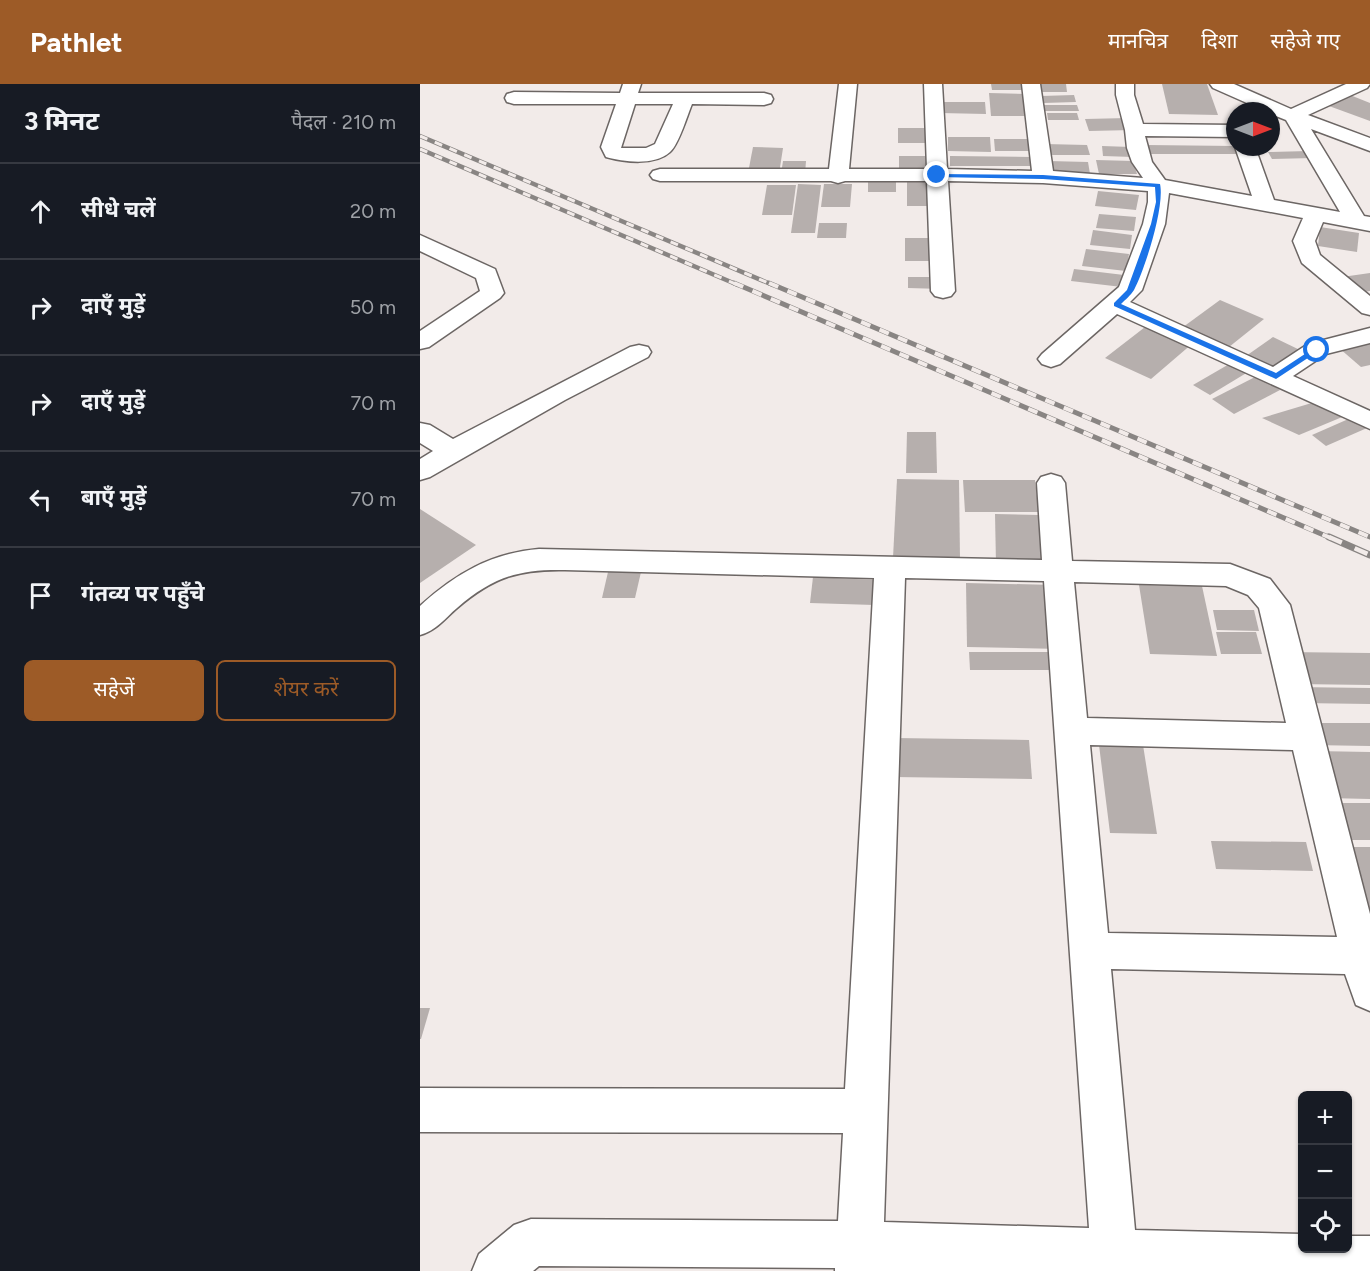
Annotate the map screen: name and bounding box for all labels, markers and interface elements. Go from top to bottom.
text: Pathlet [30,25,122,59]
text: मानचित्र [1108,28,1168,53]
text: दिशा [1201,28,1237,53]
text: सहेजे गए [1270,28,1340,53]
north arrow [1226,102,1280,156]
text: 3 मिनट [24,105,99,137]
text: पैदल · 210 m [291,110,396,134]
route end [923,161,949,187]
icon: ahead [24,195,57,228]
text: सीधे चलें [81,196,156,223]
text: 20 m [350,199,396,223]
icon: right [24,291,57,324]
text: दाएँ मुड़ें [81,292,145,319]
text: 50 m [350,295,396,319]
route start [1303,336,1329,362]
icon: right [24,387,57,420]
text: दाएँ मुड़ें [81,388,145,415]
text: 70 m [350,391,396,415]
icon: left [24,483,57,516]
text: बाएँ मुड़ें [81,484,147,511]
text: 70 m [350,487,396,511]
icon: arrive [24,579,57,612]
text: गंतव्य पर पहुँचे [81,580,205,607]
button: सहेजें [24,660,204,721]
button: शेयर करें [216,660,396,721]
map controls [1298,1091,1352,1253]
button: + [1298,1091,1352,1145]
button: − [1298,1145,1352,1199]
button: locate [1298,1199,1352,1253]

